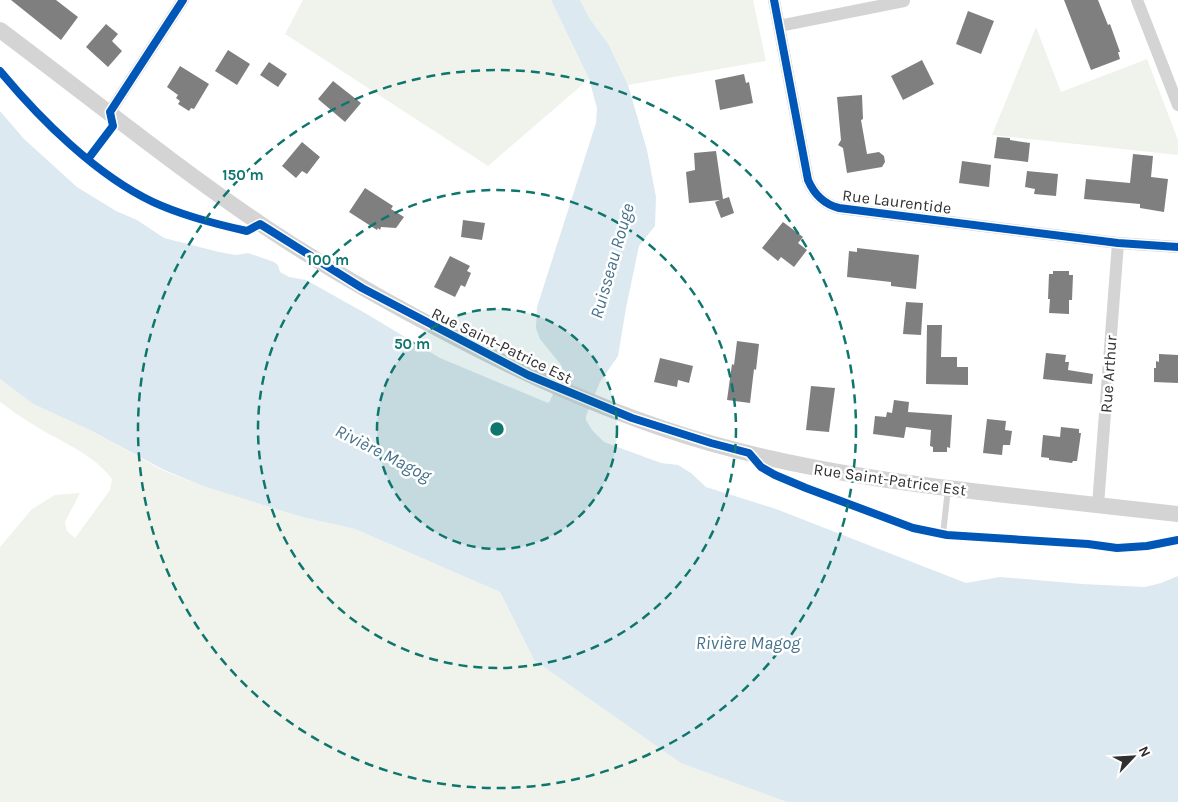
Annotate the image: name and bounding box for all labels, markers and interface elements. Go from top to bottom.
text: 150 m [222,166,264,184]
street label: Rue Laurentide [841,185,953,218]
water label: Ruisseau Rouge [585,201,639,321]
text: 100 m [307,251,349,269]
street label: Rue Saint-Patrice Est [428,303,575,388]
street label: Rue Arthur [1096,334,1121,413]
text: 50 m [394,335,430,353]
water label: Rivière Magog [331,419,435,487]
centre of rings [488,420,506,438]
street label: Rue Saint-Patrice Est [812,459,967,500]
water label: Rivière Magog [696,632,801,654]
north arrow [1108,732,1158,782]
text: N [1135,744,1154,760]

